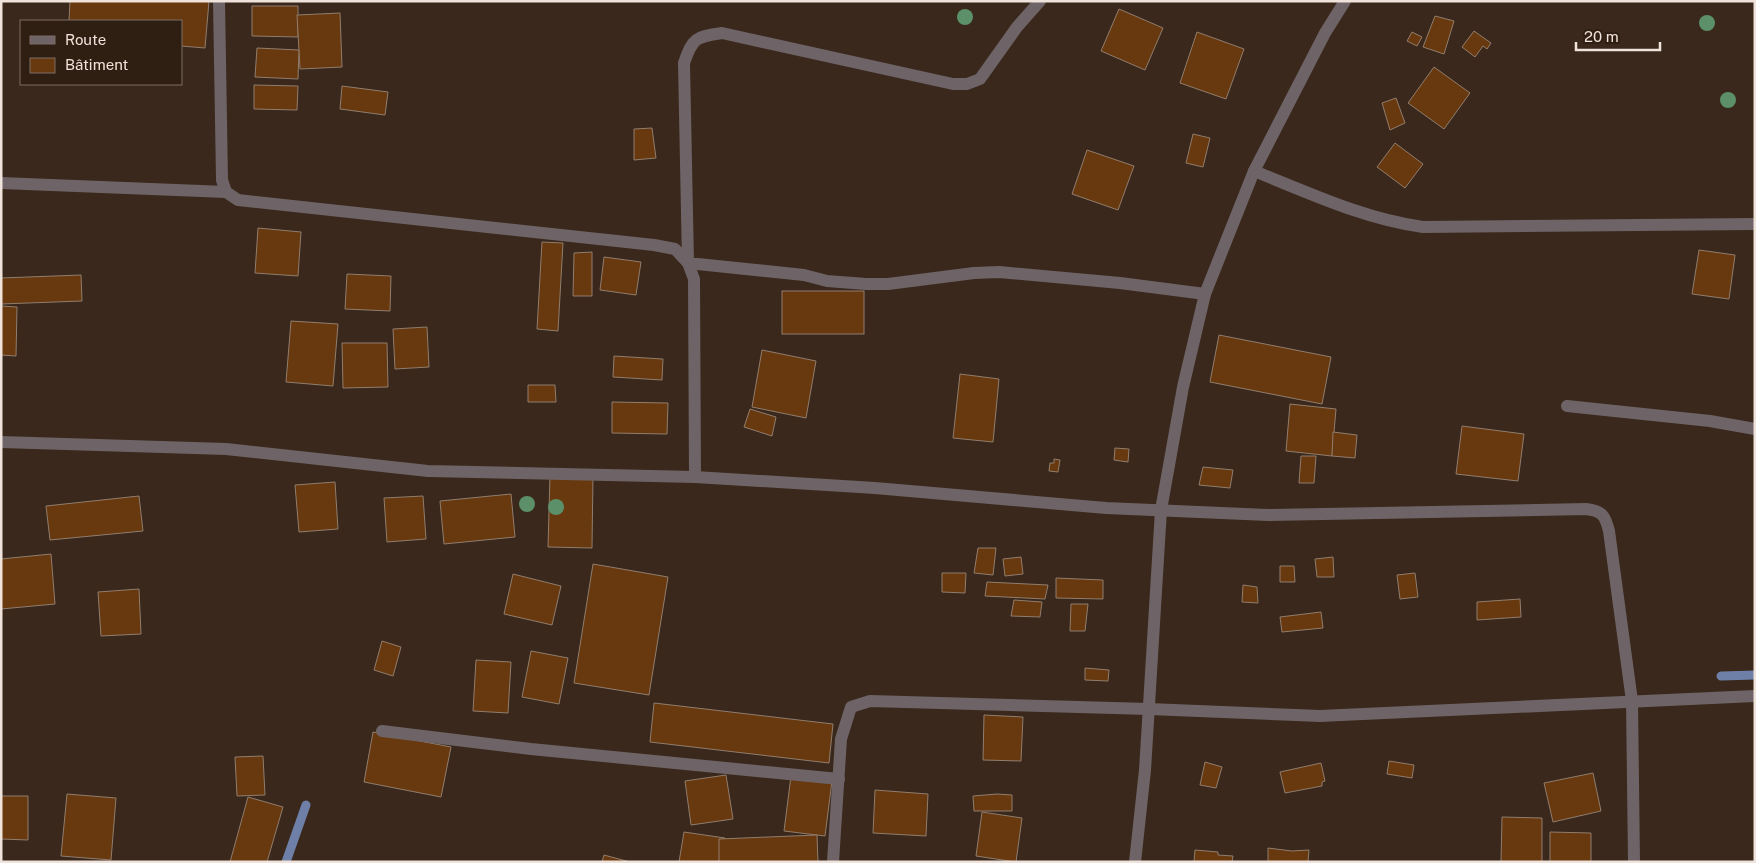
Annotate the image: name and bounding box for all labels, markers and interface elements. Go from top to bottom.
legend [20,20,182,85]
scale bar [1576,20,1660,52]
text: 20 m [1584,28,1619,45]
text: Route [65,31,106,48]
text: Bâtiment [65,56,128,73]

